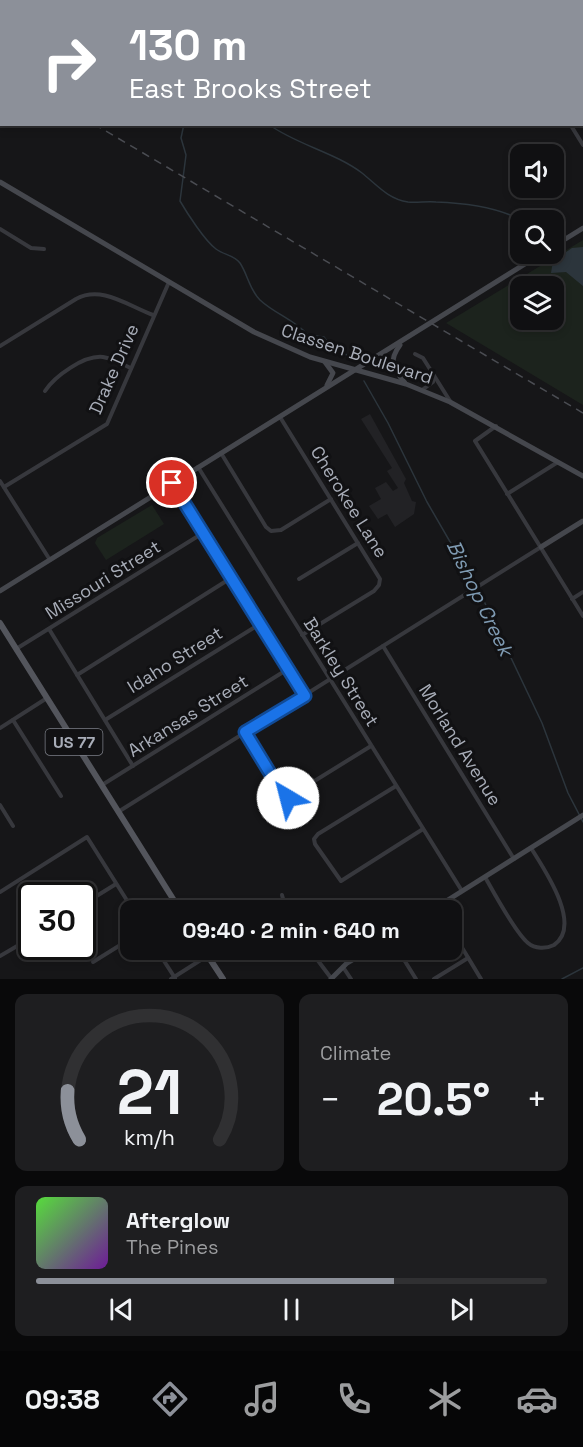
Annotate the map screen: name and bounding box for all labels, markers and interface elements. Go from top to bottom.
text: 130 m [129,19,247,72]
icon: right [30,24,108,102]
text: East Brooks Street [129,71,372,106]
map controls [510,144,564,330]
button: sound [510,144,564,198]
button: search [510,210,564,264]
button: layers [510,276,564,330]
street label: Classen Boulevard [278,318,436,389]
street label: Drake Drive [83,320,144,417]
street label: Cherokee Lane [306,441,393,562]
pin [146,457,197,508]
icon: arrive [155,466,188,499]
street label: Missouri Street [41,535,165,624]
water label: Bishop Creek [441,536,520,662]
street label: Barkley Street [299,613,384,731]
street label: Idaho Street [123,621,227,698]
street label: Arkansas Street [123,669,252,762]
street label: Morland Avenue [414,680,507,810]
road number: US 77 [46,729,103,755]
position arrow [256,766,320,830]
speed limit sign: 30 [18,882,96,960]
text: 09:40 · 2 min · 640 m [182,916,400,944]
text: Climate [320,1040,391,1066]
text: 21 [117,1053,182,1132]
text: 20.5° [377,1071,490,1128]
text: − [320,1079,340,1121]
text: + [527,1079,547,1121]
text: km/h [124,1124,175,1151]
text: Afterglow [126,1206,230,1234]
text: The Pines [126,1234,219,1260]
icon: previous [105,1293,138,1326]
icon: pause [275,1293,308,1326]
icon: next [445,1293,478,1326]
icon: directions [149,1378,191,1420]
icon: music [241,1378,283,1420]
icon: phone [333,1378,375,1420]
icon: climate [424,1378,466,1420]
icon: car [516,1378,558,1420]
text: 09:38 [25,1382,100,1417]

